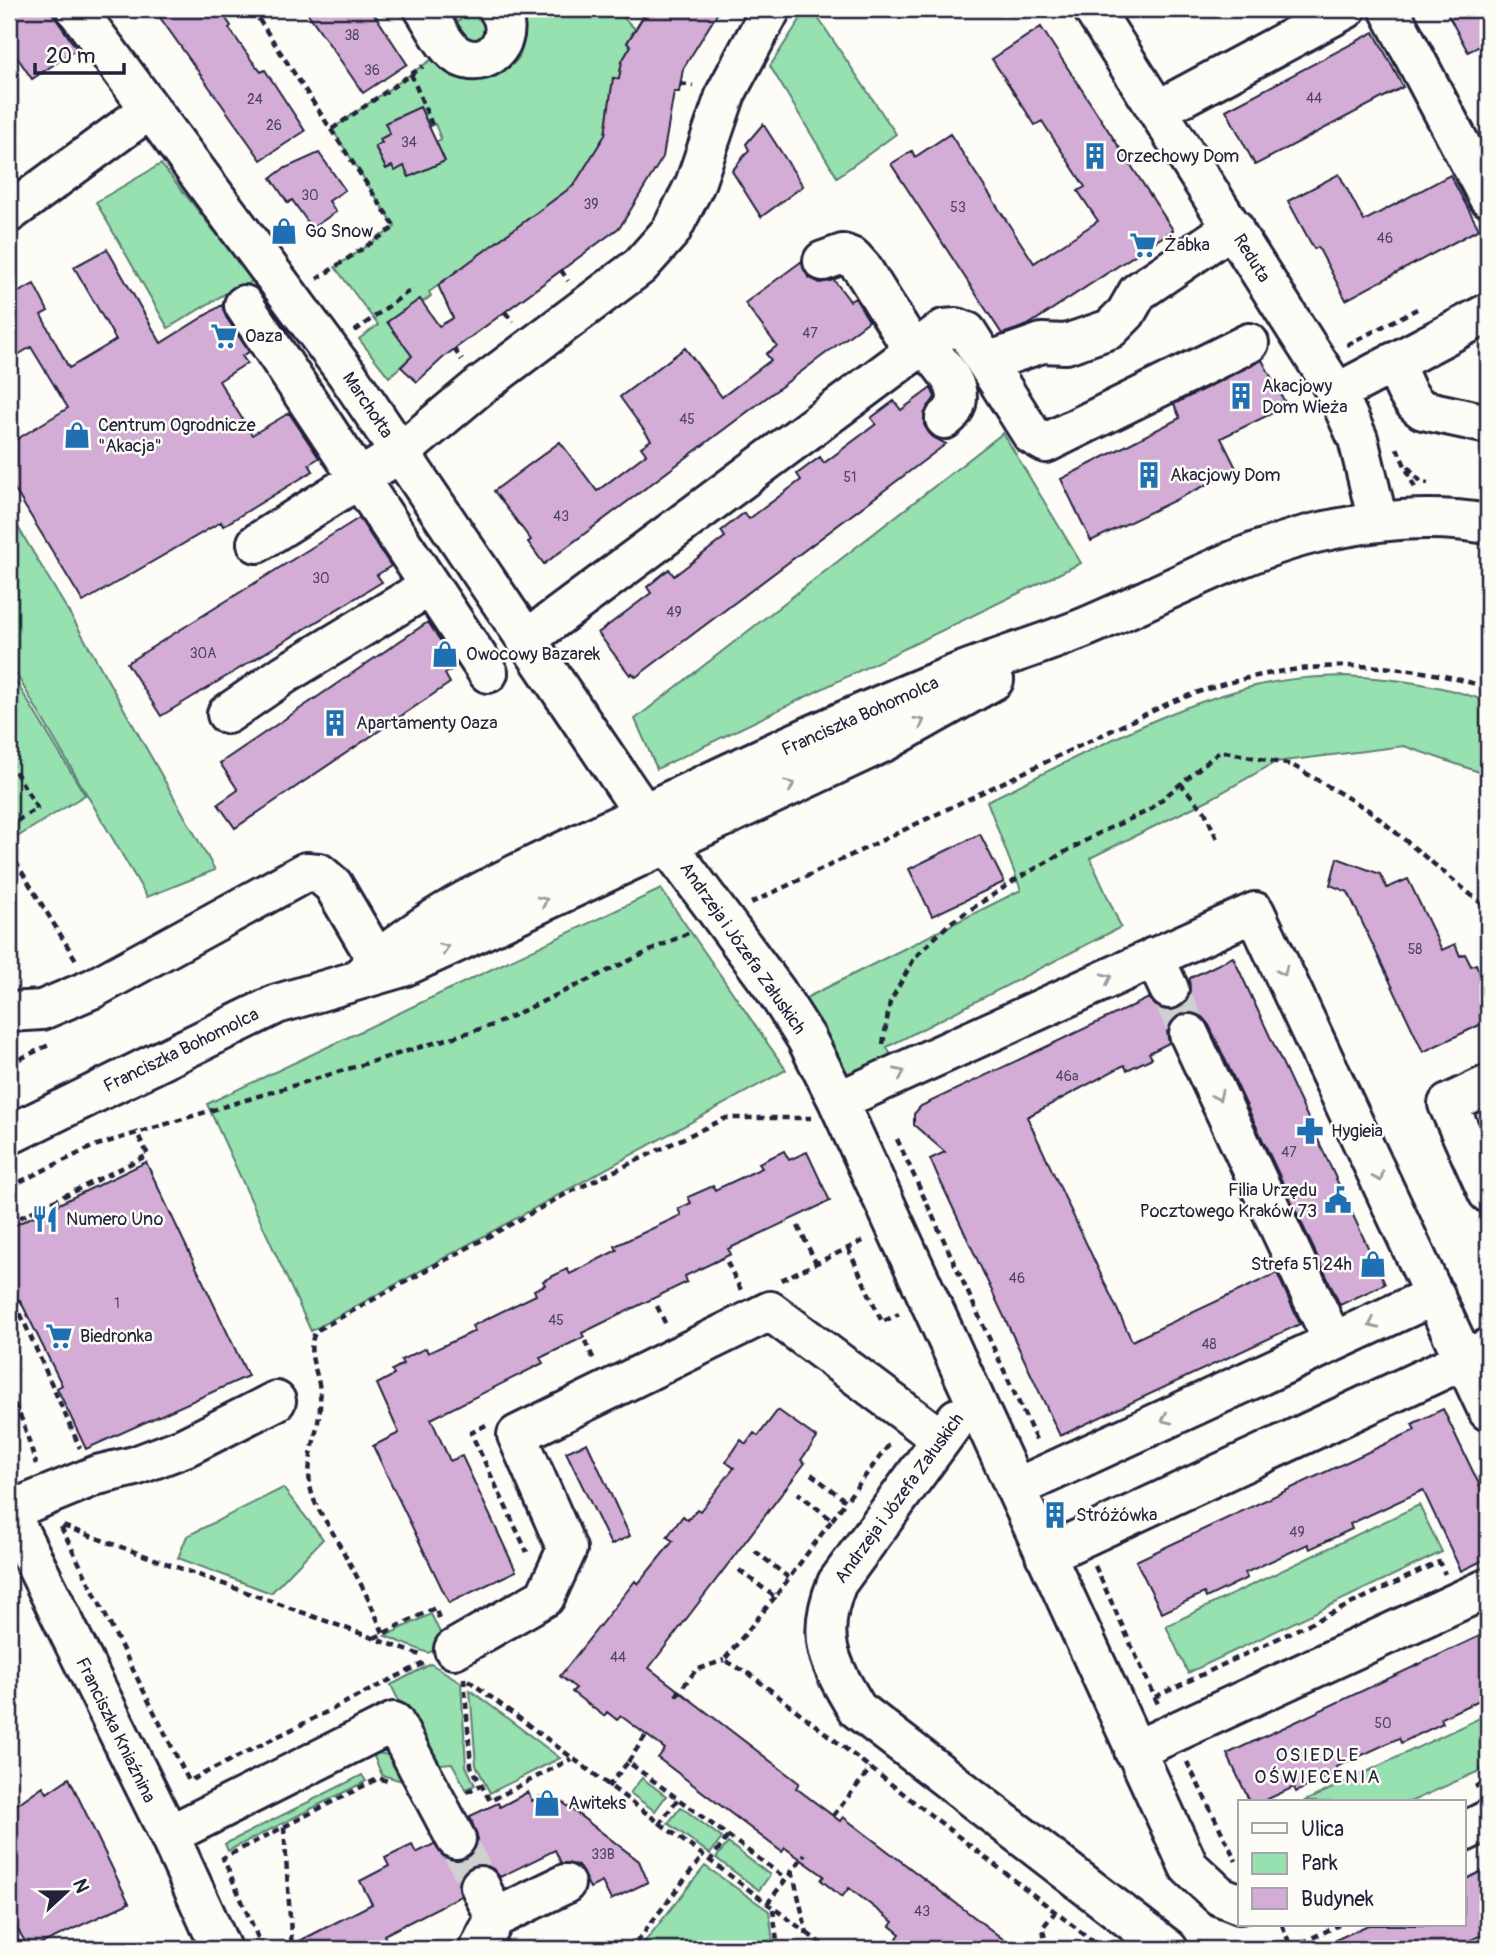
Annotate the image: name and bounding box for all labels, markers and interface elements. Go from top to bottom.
house number: 38 [345,27,359,44]
scale bar [35,32,124,76]
text: 20 m [46,43,95,70]
house number: 36 [364,62,380,79]
house number: 44 [1306,90,1322,107]
house number: 24 [247,91,263,108]
house number: 26 [266,117,282,134]
house number: 34 [401,134,417,151]
building icon: Orzechowy Dom [1080,141,1110,171]
place label: Orzechowy Dom [1116,145,1239,168]
house number: 30 [301,187,319,204]
house number: 39 [583,196,599,213]
house number: 53 [950,199,966,216]
shop icon: Go Snow [269,216,299,246]
place label: Go Snow [305,220,373,243]
supermarket icon: Żabka [1128,230,1158,260]
street label: Reduta [1228,230,1275,287]
house number: 46 [1377,230,1393,247]
place label: Żabka [1164,234,1210,257]
supermarket icon: Oaza [209,321,239,351]
place label: Oaza [245,325,283,348]
house number: 47 [802,325,818,342]
street label: Marchołta [337,368,398,443]
place label: Akacjowy Dom Wieża [1262,375,1348,419]
building icon: Akacjowy Dom Wieża [1226,381,1256,411]
house number: 45 [679,411,695,428]
place label: Centrum Ogrodnicze "Akacja" [98,414,256,458]
shop icon: Centrum Ogrodnicze "Akacja" [62,420,92,450]
building icon: Akacjowy Dom [1134,460,1164,490]
place label: Akacjowy Dom [1170,464,1280,487]
house number: 51 [843,469,857,486]
house number: 43 [553,508,569,525]
house number: 30 [312,570,330,587]
house number: 49 [666,604,682,621]
shop icon: Owocowy Bazarek [430,639,460,669]
place label: Owocowy Bazarek [466,643,601,666]
house number: 30A [190,645,216,662]
street label: Franciszka Bohomolca [778,671,942,761]
building icon: Apartamenty Oaza [320,708,350,738]
place label: Apartamenty Oaza [356,712,498,735]
one-way arrow [912,717,925,730]
one-way arrow [783,780,795,794]
street label: Andrzeja i Józefa Załuskich [674,858,811,1039]
one-way arrow [536,895,548,909]
house number: 58 [1408,941,1422,958]
one-way arrow [437,942,449,956]
one-way arrow [1274,964,1288,976]
one-way arrow [1100,973,1113,987]
street label: Franciszka Bohomolca [100,1003,263,1098]
one-way arrow [893,1067,906,1081]
house number: 46a [1056,1068,1078,1085]
one-way arrow [1210,1089,1224,1101]
pharmacy icon: Hygieia [1295,1116,1325,1146]
place label: Hygieia [1331,1120,1383,1143]
house number: 47 [1281,1144,1297,1161]
one-way arrow [1371,1170,1385,1182]
place label: Filia Urzędu Pocztowego Kraków 73 [1140,1179,1317,1223]
public building icon: Filia Urzędu Pocztowego Kraków 73 [1323,1185,1353,1215]
restaurant icon: Numero Uno [30,1204,60,1234]
place label: Numero Uno [66,1208,164,1231]
shop icon: Strefa 51 24h [1358,1249,1388,1279]
place label: Strefa 51 24h [1251,1253,1352,1276]
house number: 46 [1009,1270,1025,1287]
house number: 1 [114,1295,120,1312]
house number: 45 [548,1312,564,1329]
one-way arrow [1368,1316,1380,1330]
supermarket icon: Biedronka [44,1321,74,1351]
place label: Biedronka [80,1325,153,1348]
house number: 48 [1201,1336,1217,1353]
street label: Andrzeja i Józefa Załuskich [830,1409,969,1588]
one-way arrow [1161,1411,1173,1425]
building icon: Stróżówka [1040,1500,1070,1530]
place label: Stróżówka [1076,1504,1157,1527]
house number: 49 [1289,1524,1305,1541]
house number: 44 [610,1649,626,1666]
street label: Franciszka Kniaźnina [70,1654,161,1807]
house number: 50 [1374,1715,1392,1732]
district label: OSIEDLE OŚWIECENIA [1254,1743,1382,1789]
shop icon: Awiteks [532,1788,562,1818]
place label: Awiteks [568,1792,626,1815]
legend [1238,1800,1466,1926]
text: Ulica [1301,1816,1344,1843]
house number: 33B [591,1846,615,1863]
text: Park [1301,1850,1338,1877]
north arrow [32,1856,102,1926]
text: N [67,1876,94,1897]
text: Budynek [1301,1886,1374,1913]
house number: 43 [914,1903,930,1920]

